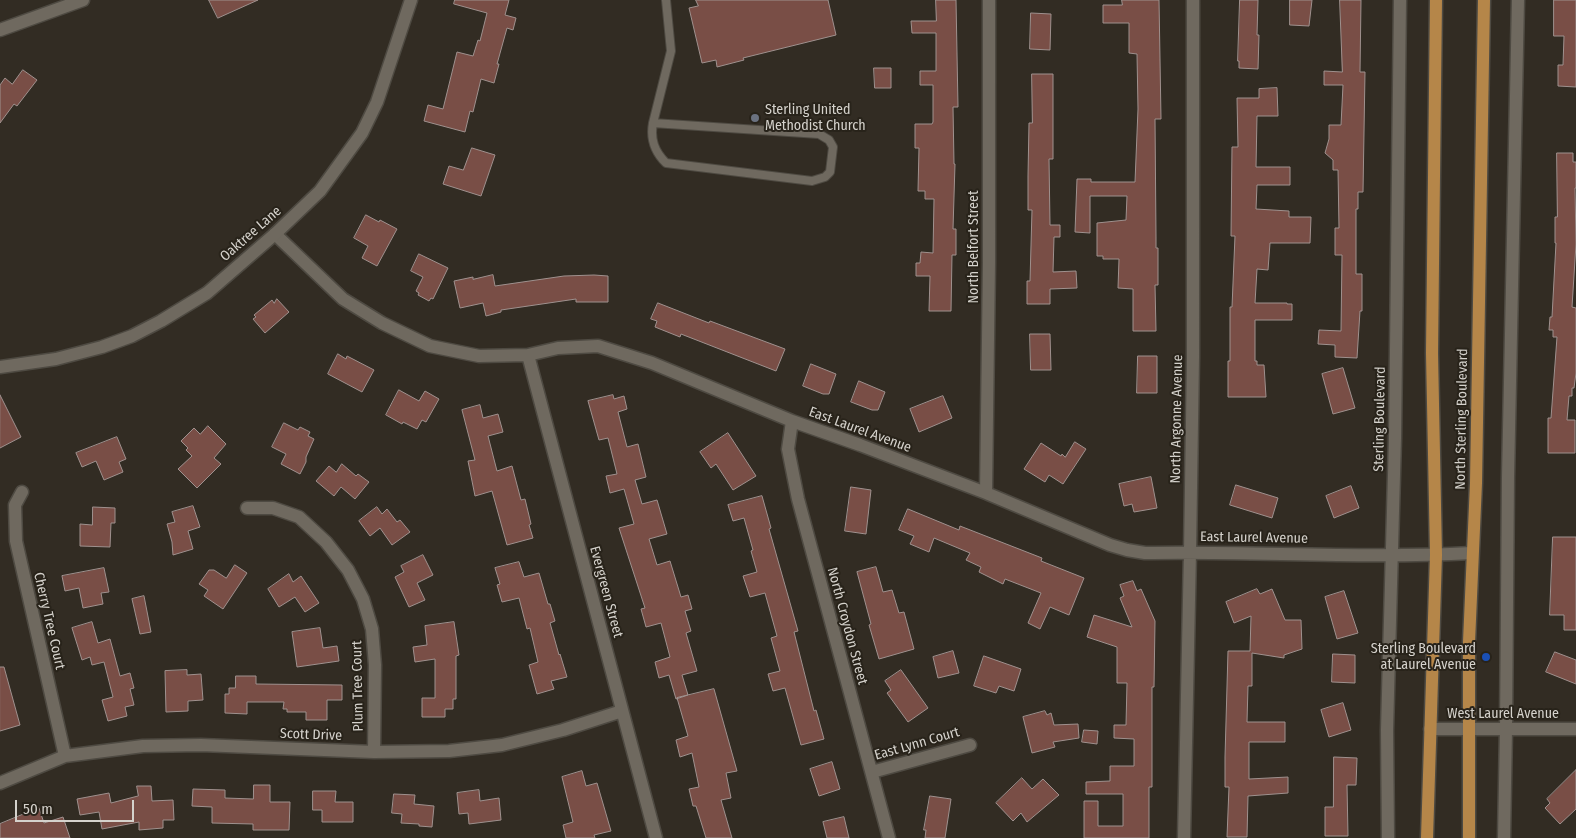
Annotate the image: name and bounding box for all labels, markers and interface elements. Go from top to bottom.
place label: Sterling United Methodist Church [765,102,866,134]
marker: Sterling United Methodist Church [749,112,761,124]
street label: North Belfort Street [966,191,982,303]
street label: Oaktree Lane [217,203,285,265]
street label: North Sterling Boulevard [1452,348,1472,490]
street label: North Argonne Avenue [1167,354,1187,484]
street label: Sterling Boulevard [1371,366,1389,472]
street label: East Laurel Avenue [806,404,914,456]
street label: East Laurel Avenue [1200,529,1308,547]
street label: Evergreen Street [586,544,626,640]
street label: North Croydon Street [823,565,871,687]
street label: Cherry Tree Court [30,571,68,671]
street label: Plum Tree Court [349,640,367,732]
place label: Sterling Boulevard at Laurel Avenue [1371,641,1476,674]
marker: Sterling Boulevard at Laurel Avenue [1480,651,1492,663]
street label: West Laurel Avenue [1447,706,1559,722]
street label: East Lynn Court [873,724,961,764]
street label: Scott Drive [280,726,342,744]
scale bar [18,790,136,822]
text: 50 m [23,800,53,818]

